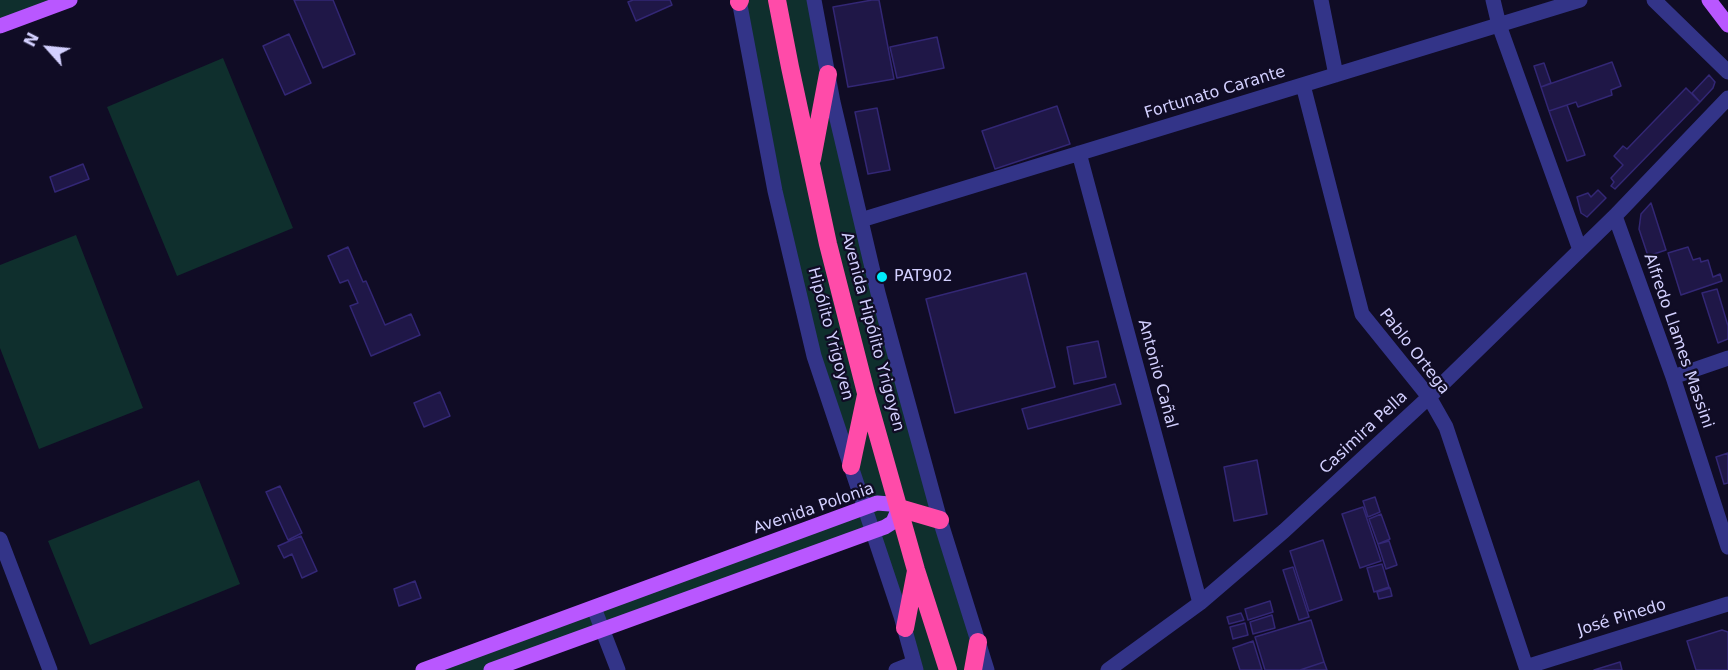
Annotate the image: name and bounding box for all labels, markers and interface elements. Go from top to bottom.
north arrow [18,18,78,78]
text: N [20,29,43,50]
street label: Fortunato Carante [1142,62,1288,124]
street label: Avenida Hipólito Yrigoyen [836,230,908,434]
street label: Alfredo Llames Massini [1639,251,1717,431]
street label: Hipólito Yrigoyen [803,266,857,402]
place label: PAT902 [894,267,953,287]
marker: PAT902 [875,270,889,284]
street label: Pablo Ortega [1375,305,1453,399]
street label: Antonio Cañal [1133,317,1181,431]
street label: Casimira Pella [1316,387,1412,479]
street label: Avenida Polonia [751,479,877,539]
street label: José Pinedo [1575,595,1669,641]

